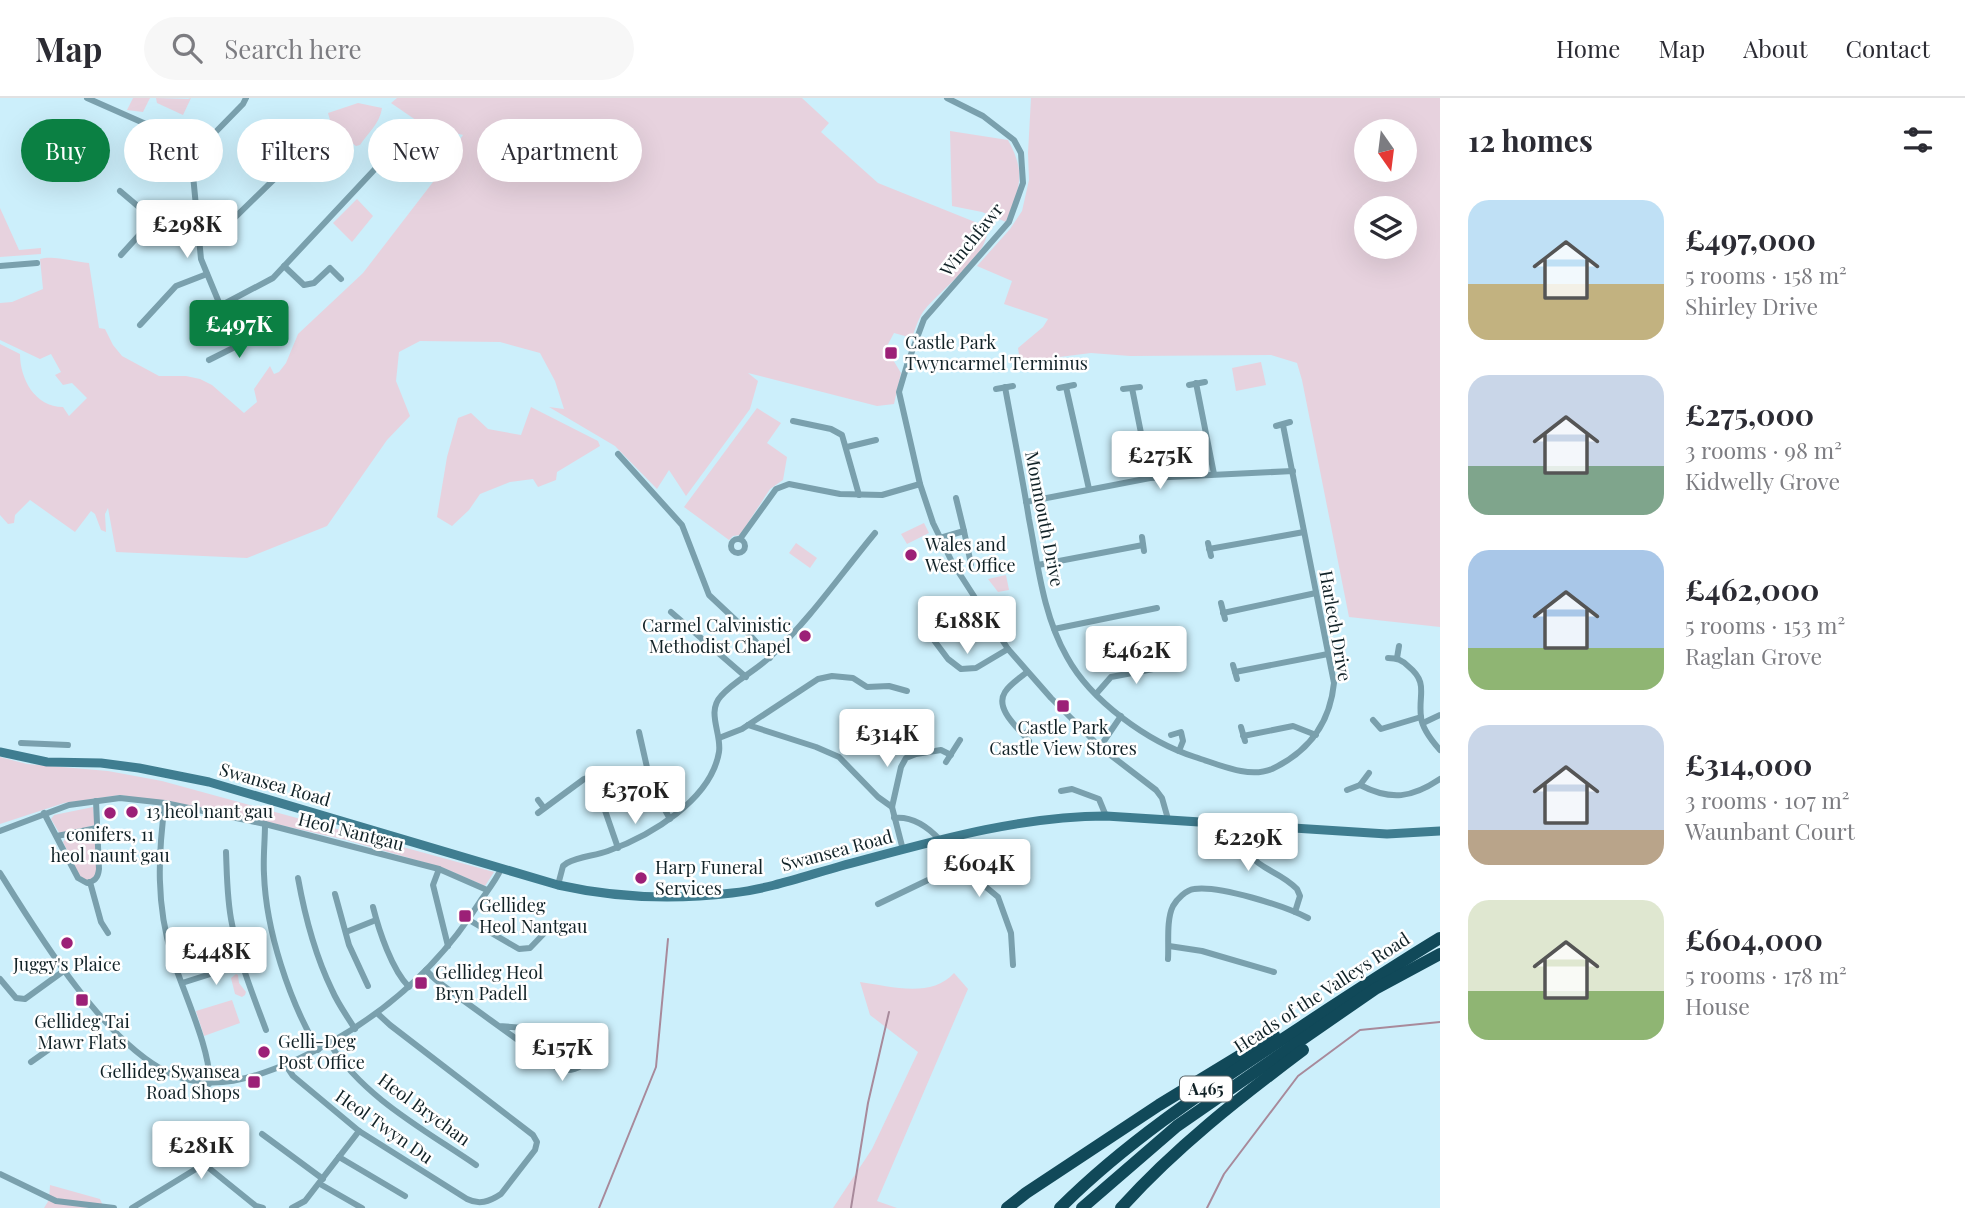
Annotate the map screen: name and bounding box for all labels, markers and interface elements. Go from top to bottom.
search box [144,17,634,80]
text: Map [35,26,102,70]
icon: search [168,29,206,67]
text: Search here [224,31,362,66]
text: Home [1556,32,1620,64]
text: Map [1658,32,1705,64]
text: About [1743,32,1807,64]
text: Contact [1845,32,1930,64]
chip: Buy [21,119,110,182]
chip: Rent [124,119,223,182]
chip: Filters [237,119,354,182]
chip: New [368,119,463,182]
chip: Apartment [477,119,642,182]
north arrow [1354,119,1418,182]
map controls [1354,119,1417,259]
text: 12 homes [1468,120,1593,160]
icon: filters [1899,121,1937,159]
button: layers [1354,196,1417,259]
street label: Winchfawr [934,198,1008,282]
pin: £298K [138,200,236,260]
text: £298K [152,207,222,238]
text: £497,000 [1685,219,1816,259]
icon: home [1524,228,1608,312]
text: 5 rooms · 158 m² [1685,259,1847,290]
text: Shirley Drive [1685,290,1818,321]
pin: £497K [190,300,288,360]
text: £497K [206,307,272,338]
place label: Castle Park Twyncarmel Terminus [905,330,1088,375]
marker: Castle Park Twyncarmel Terminus [883,345,899,361]
text: £275,000 [1685,394,1814,434]
icon: home [1524,403,1608,487]
pin: £275K [1111,432,1209,491]
text: 3 rooms · 98 m² [1685,434,1842,465]
text: £275K [1128,438,1192,469]
street label: Monmouth Drive [1020,449,1070,589]
text: Kidwelly Grove [1685,465,1840,496]
place label: Wales and West Office [924,532,1016,577]
marker: Wales and West Office [903,547,919,563]
street label: Harlech Drive [1314,569,1358,683]
text: £462,000 [1685,569,1819,609]
icon: home [1524,578,1608,662]
pin: £188K [918,596,1016,656]
text: £188K [934,603,1000,634]
text: 5 rooms · 153 m² [1685,609,1845,640]
place label: Carmel Calvinistic Methodist Chapel [642,613,791,658]
pin: £462K [1087,626,1185,686]
marker: Carmel Calvinistic Methodist Chapel [797,628,813,644]
text: £462K [1102,633,1170,664]
text: Raglan Grove [1685,640,1822,671]
marker: Castle Park Castle View Stores [1055,698,1071,714]
pin: £314K [838,710,936,769]
place label: Castle Park Castle View Stores [989,715,1137,760]
text: £314K [855,716,919,747]
text: £314,000 [1685,744,1812,784]
icon: home [1524,753,1608,837]
street label: Swansea Road [217,757,334,812]
pin: £370K [586,766,684,826]
text: £370K [601,773,669,804]
text: 3 rooms · 107 m² [1685,784,1850,815]
place label: 13 heol nant gau [146,799,274,823]
marker: 13 heol nant gau [124,804,140,820]
marker: conifers, 11 heol naunt gau [102,805,118,821]
street label: Heol Nantgau [296,806,407,856]
pin: £229K [1199,814,1297,873]
text: Waunbant Court [1685,815,1855,846]
text: £229K [1214,820,1282,851]
place label: conifers, 11 heol naunt gau [50,822,170,867]
street label: Swansea Road [778,823,896,876]
pin: £604K [930,840,1028,899]
text: £604K [943,846,1015,877]
place label: Harp Funeral Services [655,855,763,900]
marker: Harp Funeral Services [633,870,649,886]
place label: Gellideg Heol Nantgau [479,893,588,938]
marker: Gellideg Heol Nantgau [457,908,473,924]
text: £604,000 [1685,919,1823,959]
street label: Heads of the Valleys Road [1229,926,1414,1058]
pin: £448K [167,928,265,987]
icon: home [1524,928,1608,1012]
text: £448K [182,934,250,965]
marker: Juggy's Plaice [59,935,75,951]
place label: Juggy's Plaice [12,952,121,976]
text: 5 rooms · 178 m² [1685,959,1847,990]
place label: Gellideg Heol Bryn Padell [435,960,543,1005]
marker: Gellideg Heol Bryn Padell [413,975,429,991]
text: House [1685,990,1750,1021]
marker: Gellideg Tai Mawr Flats [74,992,90,1008]
place label: Gellideg Tai Mawr Flats [34,1009,130,1054]
pin: £157K [513,1024,611,1083]
place label: Gelli-Deg Post Office [278,1029,365,1074]
text: £157K [531,1030,593,1061]
marker: Gelli-Deg Post Office [256,1044,272,1060]
place label: Gellideg Swansea Road Shops [100,1059,240,1104]
street label: Heol Brychan [374,1068,476,1151]
marker: Gellideg Swansea Road Shops [246,1074,262,1090]
road number: A465 [1180,1077,1232,1102]
street label: Heol Twyn Du [331,1084,439,1169]
pin: £281K [152,1122,250,1181]
text: £281K [168,1128,234,1159]

